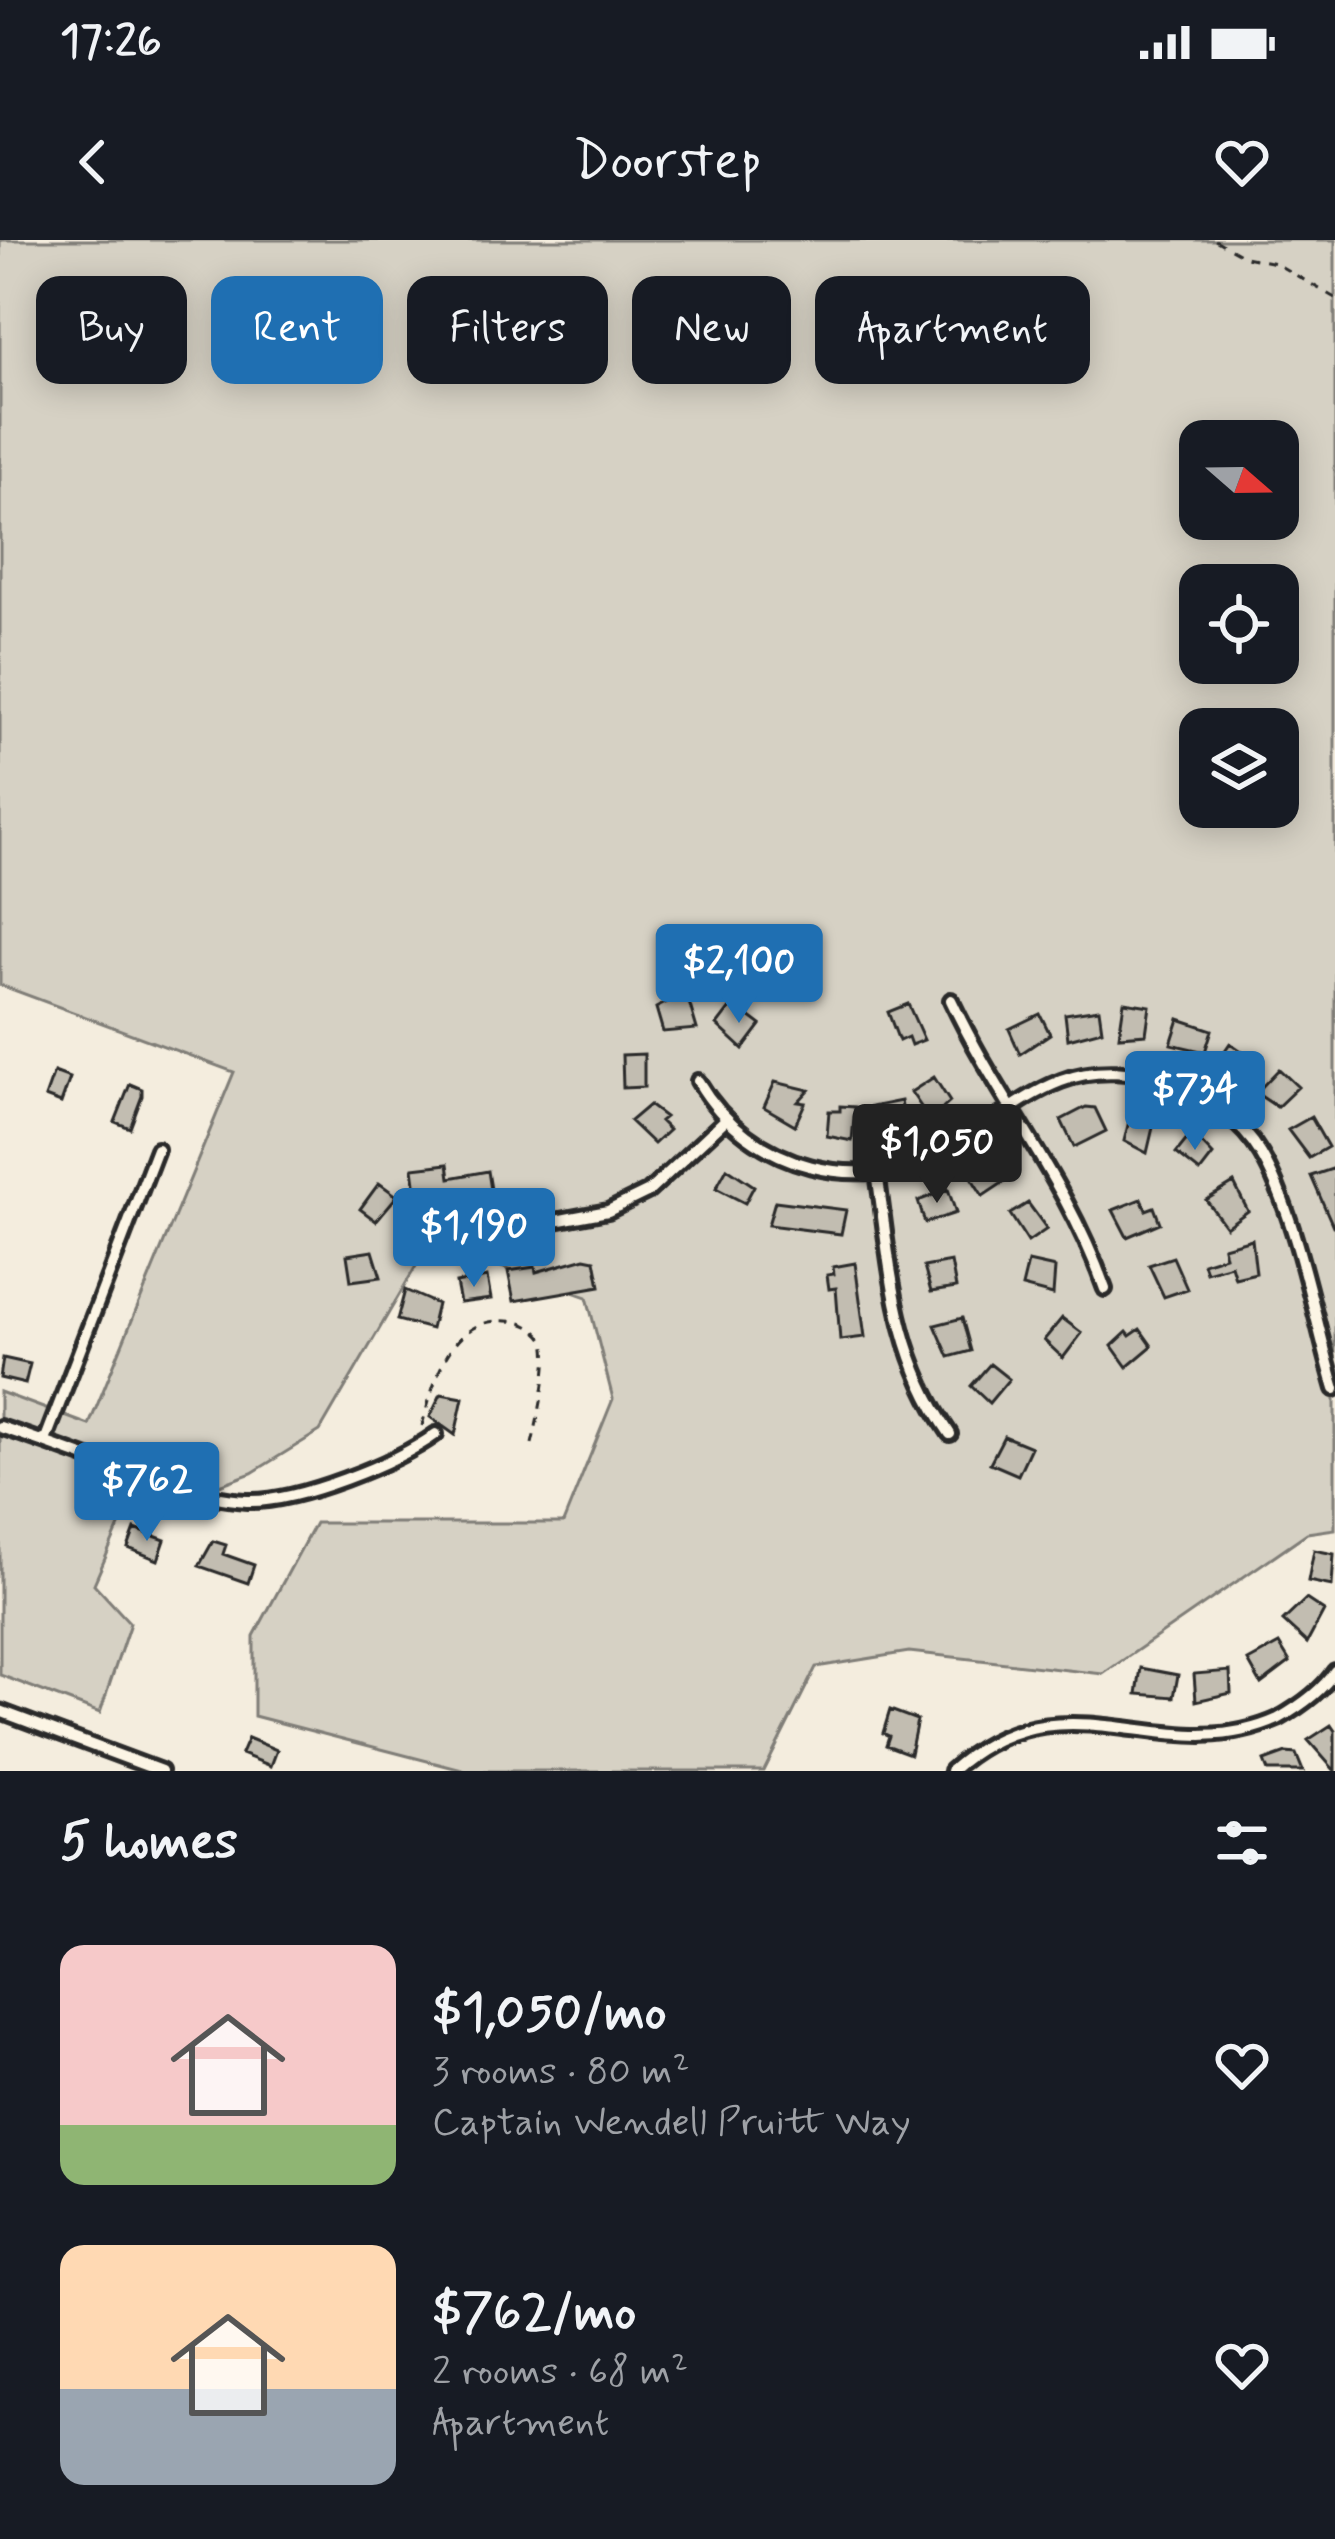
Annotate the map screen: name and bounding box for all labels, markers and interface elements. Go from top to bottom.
text: 17:26 [60,13,162,72]
text: Doorstep [573,127,762,198]
icon: back [60,129,126,195]
icon: heart [1209,129,1275,195]
chip: Buy [36,276,187,384]
chip: Rent [211,276,383,384]
chip: Filters [407,276,608,384]
chip: New [632,276,791,384]
chip: Apartment [815,276,1090,384]
north arrow [1179,420,1299,540]
map controls [1179,420,1299,828]
button: locate [1179,564,1299,684]
button: layers [1179,708,1299,828]
pin: $2,100 [641,924,837,1026]
text: $2,100 [683,937,795,988]
pin: $734 [1124,1051,1266,1153]
text: $734 [1152,1064,1238,1115]
pin: $1,050 [839,1104,1035,1206]
text: $1,050 [880,1117,994,1168]
pin: $1,190 [376,1188,572,1290]
text: $1,190 [420,1201,528,1252]
pin: $762 [76,1442,218,1544]
text: $762 [101,1455,193,1506]
text: 5 homes [60,1810,238,1876]
icon: filters [1209,1810,1275,1876]
text: $1,050/mo [432,1981,667,2047]
icon: home [156,1993,300,2137]
icon: heart [1209,2032,1275,2098]
text: 3 rooms · 80 m² [432,2047,690,2098]
text: Captain Wendell Pruitt Way [432,2098,911,2149]
text: $762/mo [432,2281,636,2347]
icon: home [156,2293,300,2437]
icon: heart [1209,2332,1275,2398]
text: 2 rooms · 68 m² [432,2347,688,2398]
text: Apartment [432,2398,609,2449]

